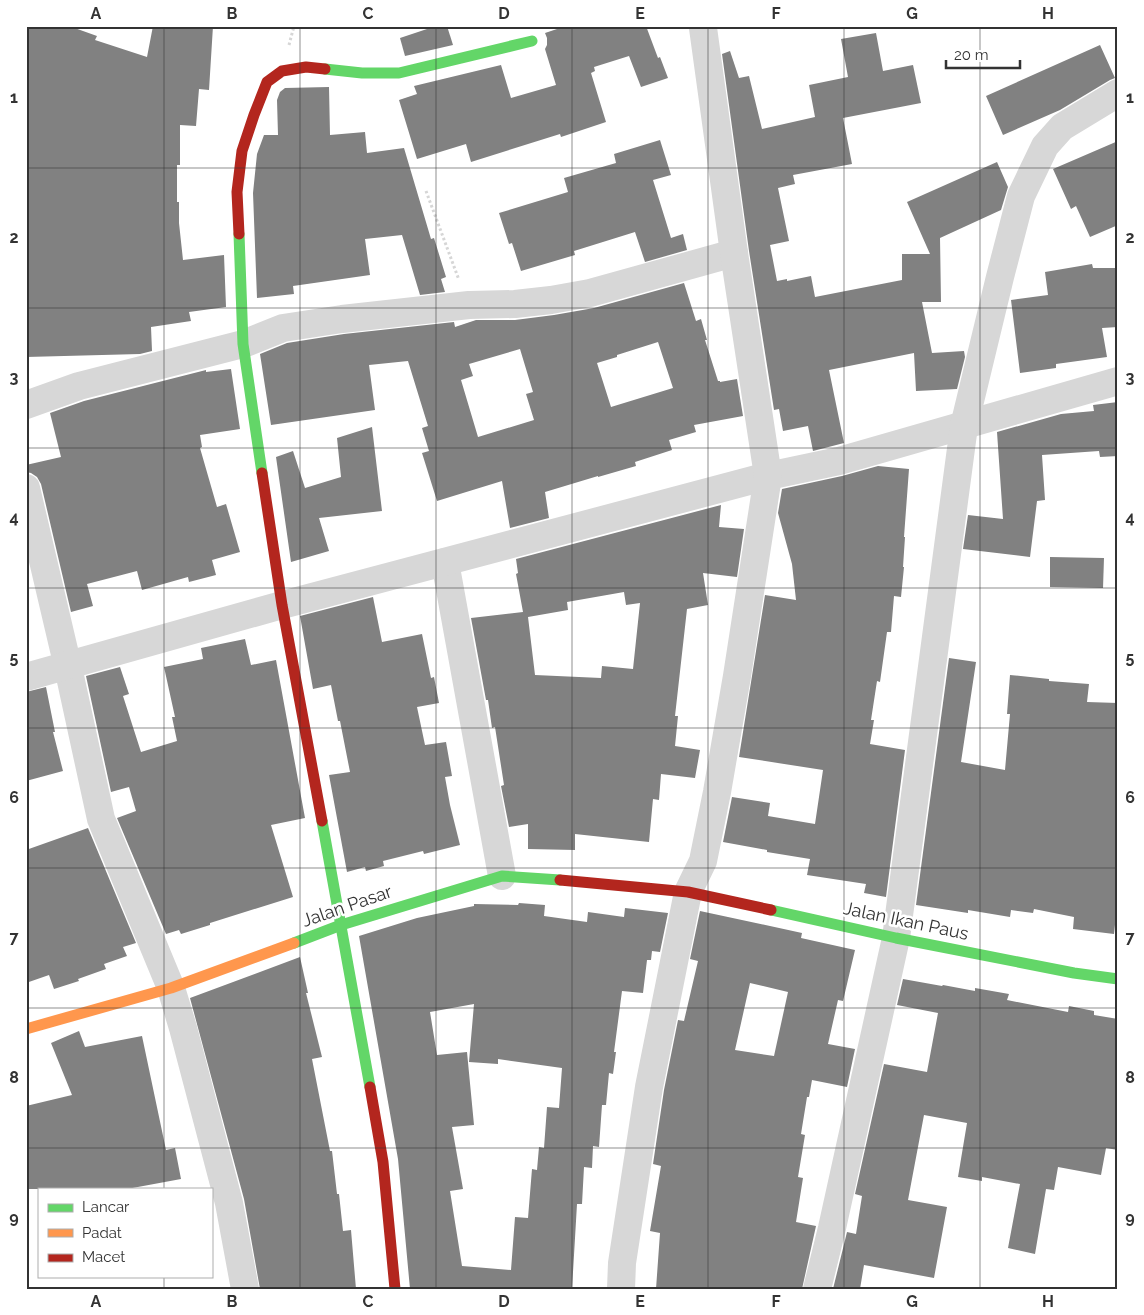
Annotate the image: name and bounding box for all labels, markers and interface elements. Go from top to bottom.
text: A [91,4,102,23]
text: B [227,4,238,23]
text: C [363,4,374,23]
text: D [498,4,510,23]
text: E [635,4,645,23]
text: F [771,4,781,23]
text: G [906,4,918,23]
text: H [1042,4,1054,23]
scale bar [946,38,1020,70]
text: 20 m [954,46,989,64]
text: 1 [10,88,18,107]
text: 1 [1126,88,1134,107]
text: 2 [9,228,19,247]
text: 2 [1125,228,1135,247]
text: 3 [10,368,19,387]
text: 3 [1126,368,1135,387]
text: 4 [9,508,19,527]
text: 4 [1125,508,1135,527]
text: 5 [10,648,19,667]
text: 5 [1126,648,1135,667]
text: 6 [9,788,19,807]
text: 6 [1125,788,1135,807]
street label: Jalan Pasar [299,880,395,931]
street label: Jalan Ikan Paus [842,897,971,944]
text: 7 [10,928,19,947]
text: 7 [1126,928,1135,947]
text: 8 [9,1068,19,1087]
text: 8 [1125,1068,1135,1087]
legend [38,1188,212,1278]
text: Lancar [82,1198,130,1216]
text: 9 [9,1208,19,1227]
text: 9 [1125,1208,1135,1227]
text: Padat [82,1224,122,1242]
text: Macet [82,1248,125,1266]
text: A [91,1292,102,1311]
text: B [227,1292,238,1311]
text: C [363,1292,374,1311]
text: D [498,1292,510,1311]
text: E [635,1292,645,1311]
text: F [771,1292,781,1311]
text: G [906,1292,918,1311]
text: H [1042,1292,1054,1311]

